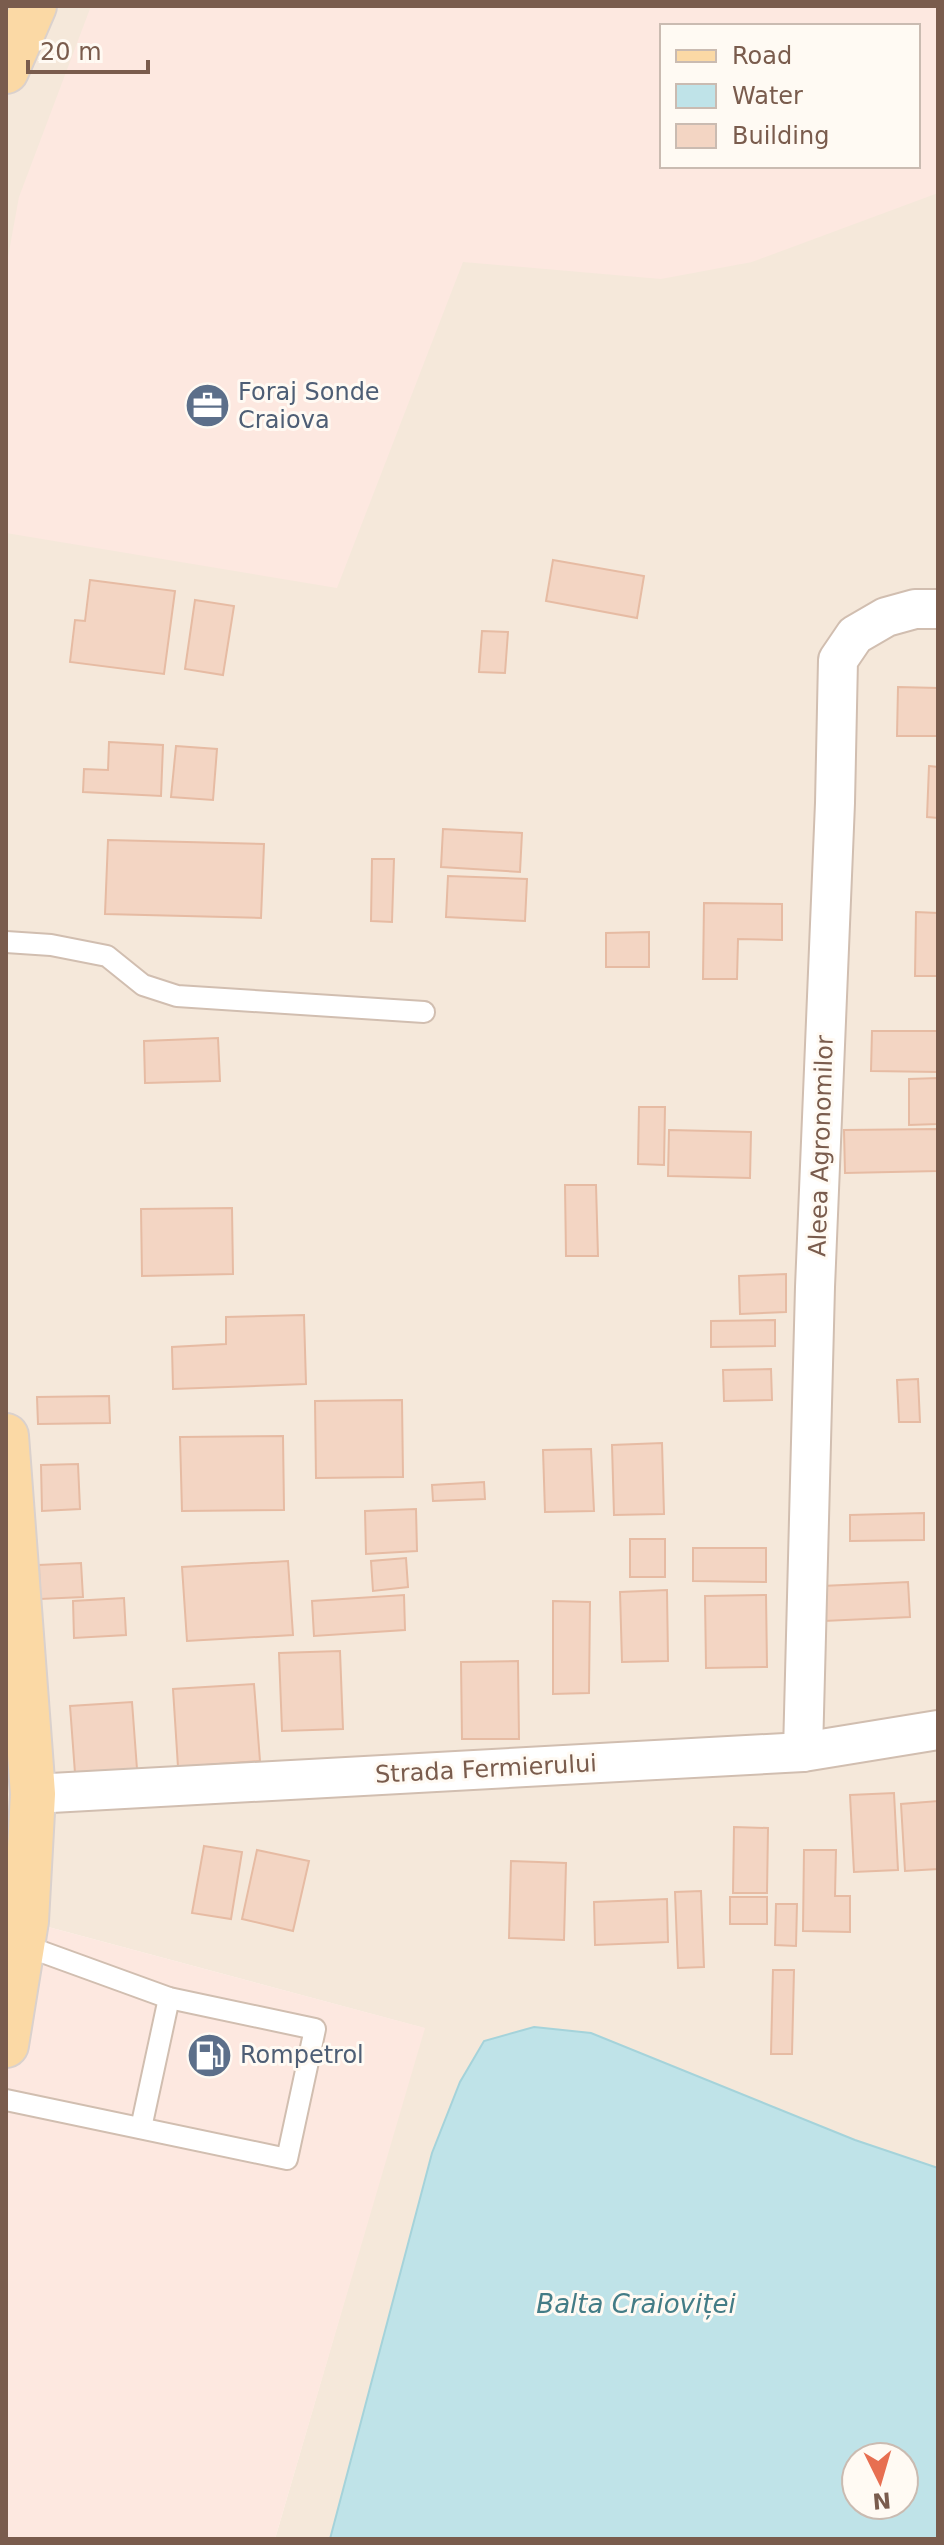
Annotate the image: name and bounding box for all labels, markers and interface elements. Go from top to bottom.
scale bar [28,24,148,74]
legend [660,24,920,168]
text: 20 m [40,38,102,66]
text: Road [732,42,792,70]
text: Water [732,82,803,110]
text: Building [732,122,829,150]
place label: Foraj Sonde Craiova [238,378,380,434]
office icon: Foraj Sonde Craiova [183,382,231,430]
street label: Aleea Agronomilor [803,1035,839,1257]
street label: Strada Fermierului [374,1749,598,1789]
fuel station icon: Rompetrol [185,2031,233,2079]
place label: Rompetrol [240,2041,364,2069]
water label: Balta Craioviței [536,2289,736,2320]
north arrow [840,2441,920,2521]
text: N [871,2487,892,2514]

